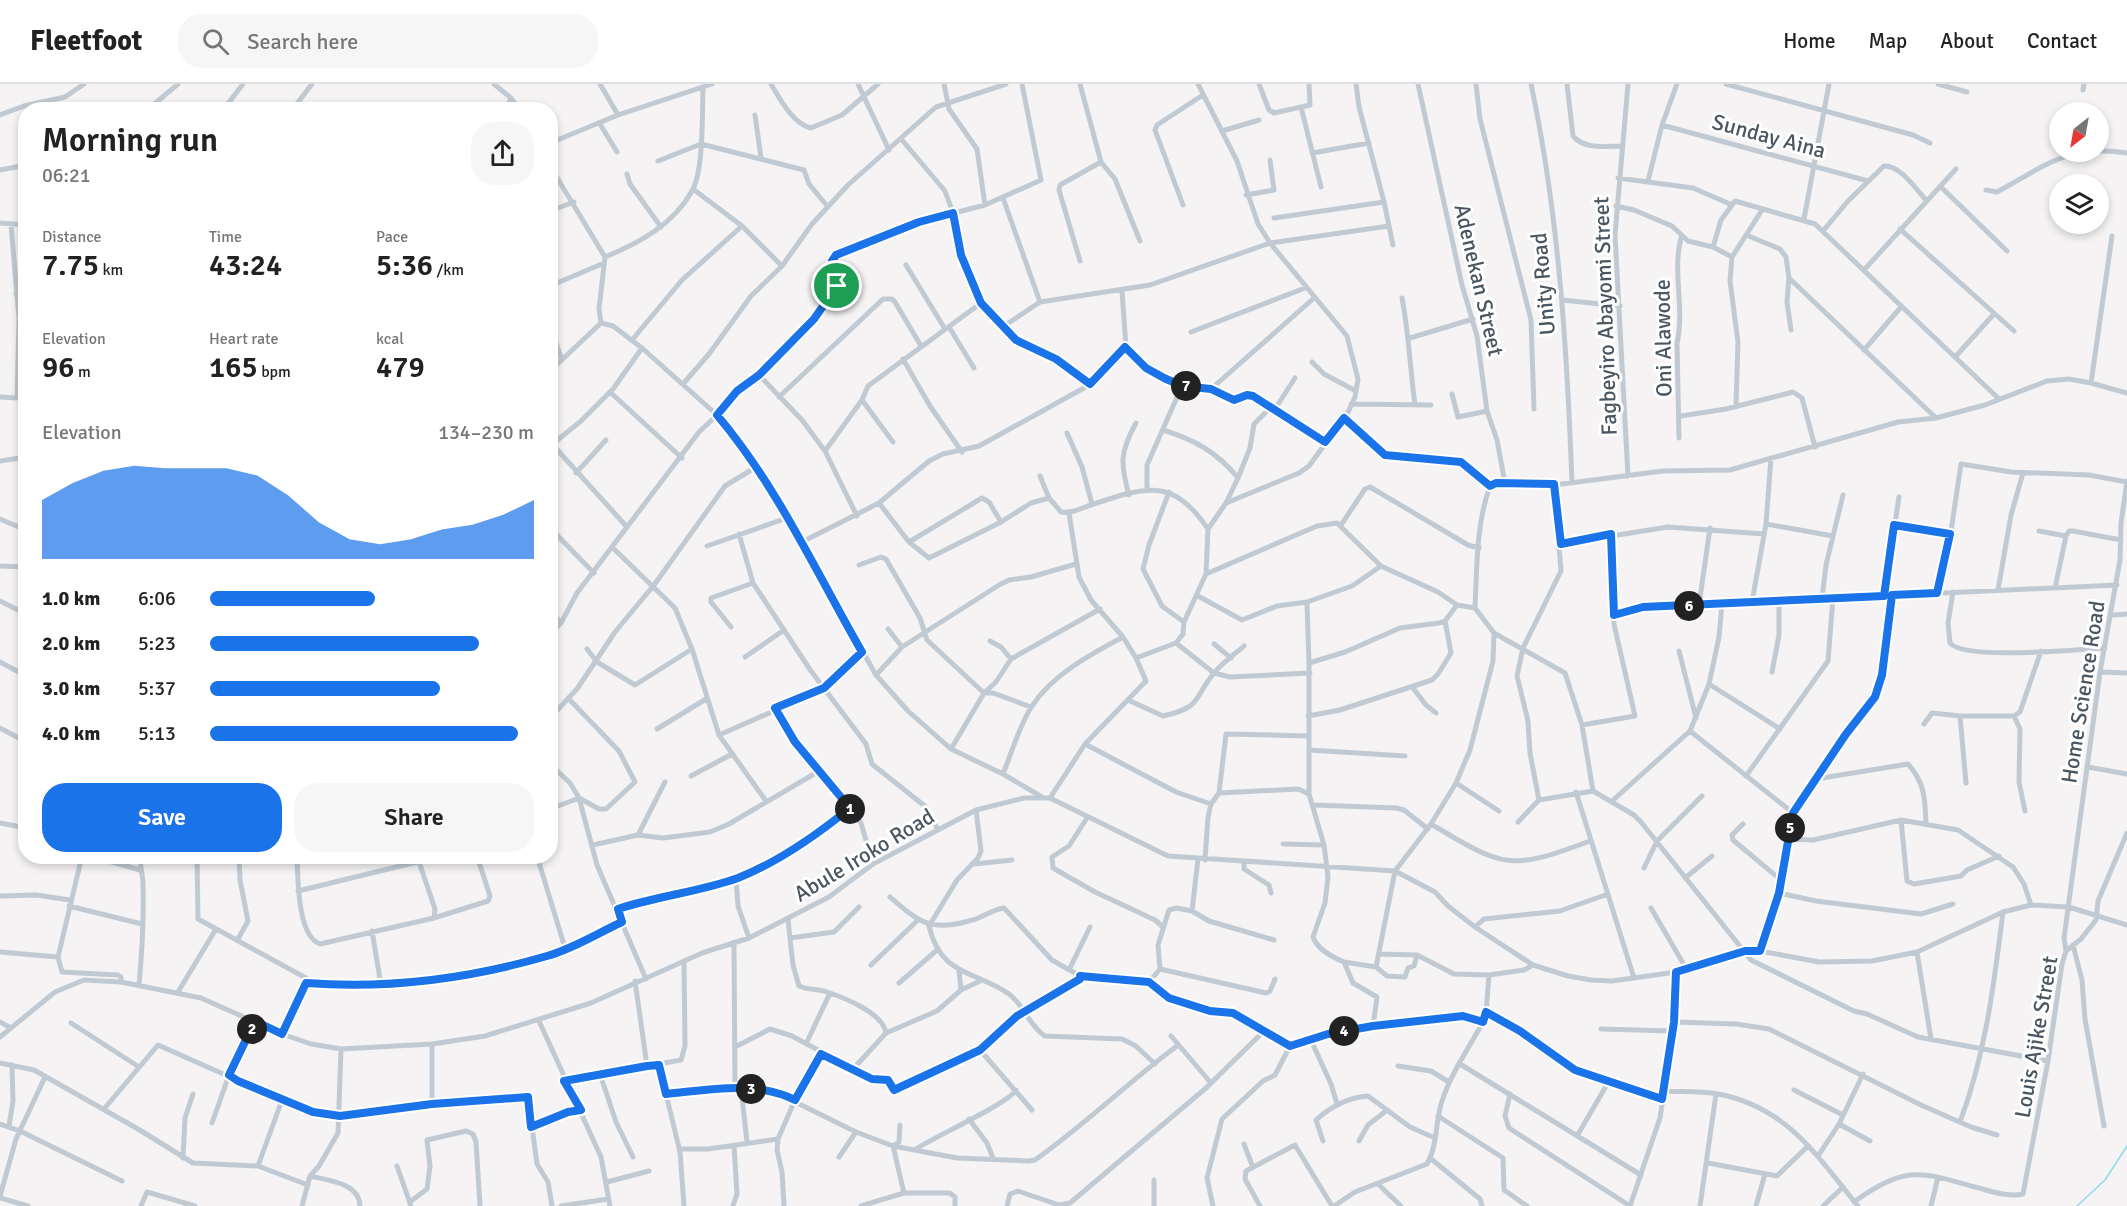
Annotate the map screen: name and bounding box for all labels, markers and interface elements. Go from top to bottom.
search box [178,14,598,68]
text: Fleetfoot [30,24,142,58]
icon: search [199,25,232,58]
text: Search here [247,28,358,55]
text: Home [1783,28,1836,54]
text: Map [1869,28,1907,54]
text: About [1940,28,1994,54]
text: Contact [2027,28,2097,54]
north arrow [2049,102,2109,162]
map controls [2049,102,2109,234]
street label: Sunday Aina [1709,108,1829,164]
text: Morning run [42,120,218,161]
button: share [471,122,534,185]
text: 06:21 [42,163,91,188]
button: layers [2049,174,2109,234]
street label: Fagbeyiro Abayomi Street [1587,196,1623,436]
street label: Adenekan Street [1448,201,1510,359]
text: Distance [42,227,102,247]
text: Time [209,227,242,247]
text: Pace [376,227,408,247]
street label: Unity Road [1525,232,1561,336]
text: 7.75 [42,247,99,284]
text: 43:24 [209,247,282,284]
text: 5:36 [376,247,433,284]
text: km [99,260,123,280]
text: /km [433,260,464,280]
pin [811,260,862,311]
icon: arrive [820,269,853,302]
street label: Oni Alawode [1648,279,1678,397]
text: Elevation [42,329,106,349]
text: Heart rate [209,329,278,349]
text: kcal [376,329,404,349]
text: 96 [42,349,74,386]
text: 165 [209,349,258,386]
text: 479 [376,349,425,386]
text: m [74,362,91,382]
text: bpm [258,362,291,382]
pin: 7 [1171,371,1201,401]
text: 7 [1182,376,1190,396]
text: Elevation [42,420,122,445]
text: 134–230 m [438,420,534,445]
text: 1.0 km [42,586,100,611]
text: 6:06 [138,586,176,611]
pin: 6 [1674,591,1704,621]
text: 6 [1685,596,1693,616]
street label: Home Science Road [2055,599,2111,785]
text: 2.0 km [42,631,100,656]
text: 5:23 [138,631,176,656]
text: 3.0 km [42,676,100,701]
text: 5:37 [138,676,176,701]
text: 4.0 km [42,721,100,746]
text: 5:13 [138,721,176,746]
button: Save [42,783,282,852]
button: Share [294,783,534,852]
pin: 1 [835,794,865,824]
text: 1 [846,799,854,819]
street label: Abule Iroko Road [789,803,939,907]
pin: 5 [1775,813,1805,843]
text: 5 [1786,818,1794,838]
street label: Louis Ajike Street [2008,954,2064,1120]
pin: 2 [237,1014,267,1044]
pin: 4 [1329,1016,1359,1046]
text: 2 [248,1019,256,1039]
text: 4 [1340,1021,1348,1041]
pin: 3 [736,1074,766,1104]
text: 3 [747,1079,755,1099]

